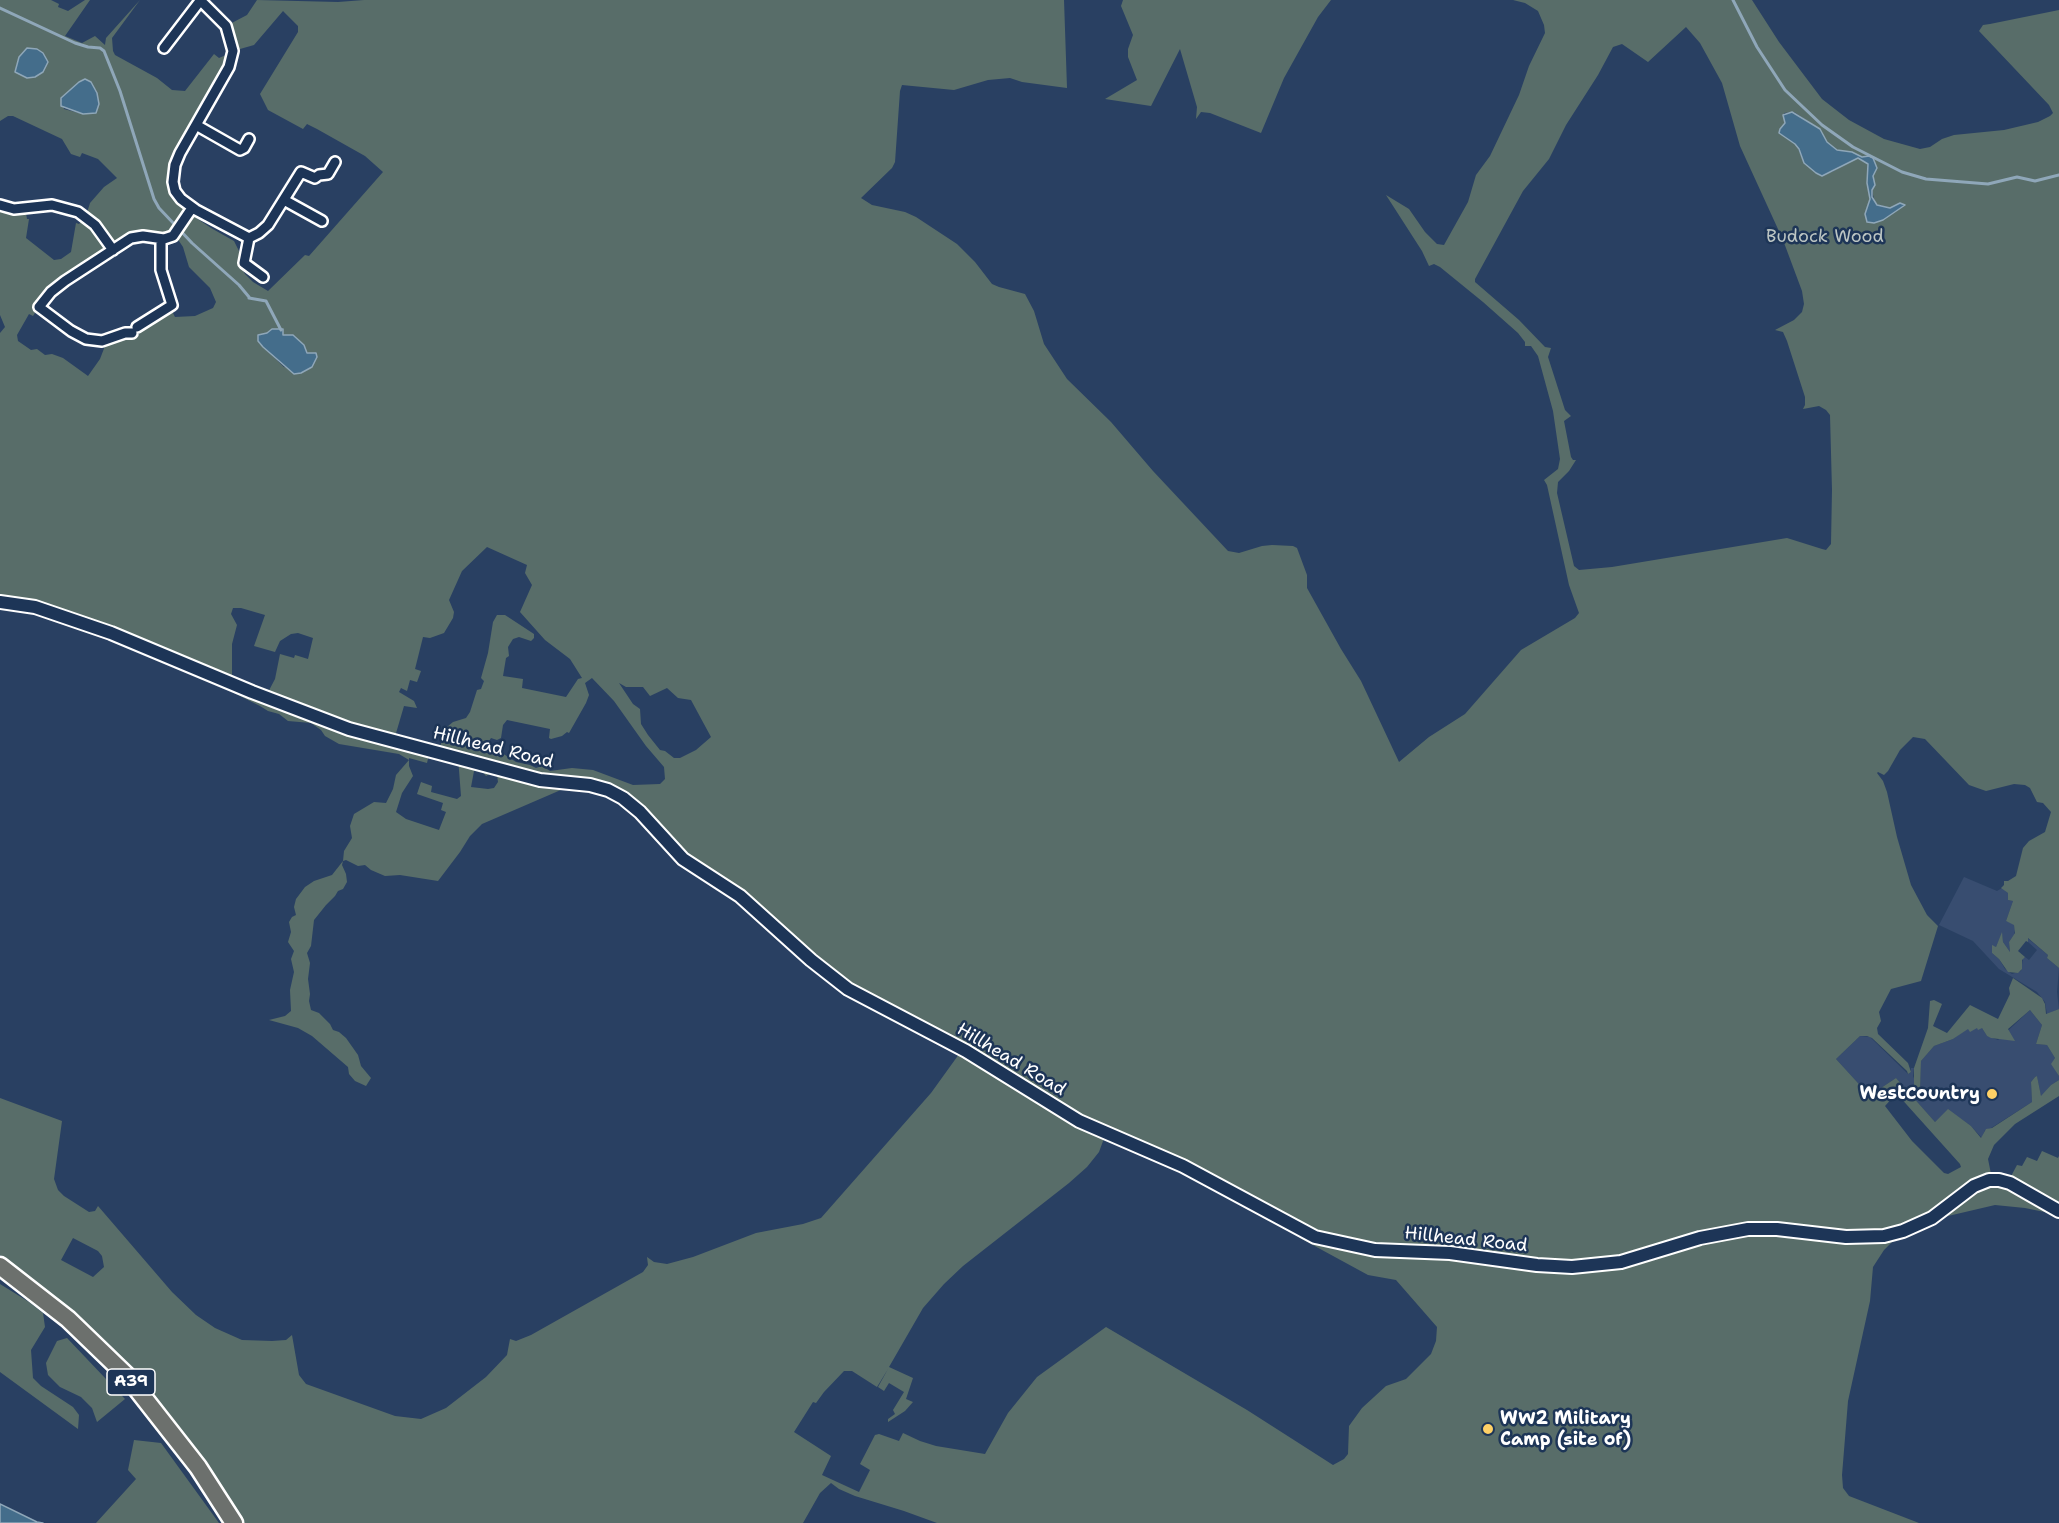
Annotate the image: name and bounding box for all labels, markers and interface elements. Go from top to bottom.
park label: Budock Wood [1766,226,1884,248]
street label: Hillhead Road [430,723,556,773]
street label: Hillhead Road [953,1019,1069,1101]
place label: WestCountry [1859,1083,1980,1105]
marker: WestCountry [1985,1087,1999,1101]
street label: Hillhead Road [1403,1223,1529,1257]
road number: A39 [107,1369,155,1395]
place label: WW2 Military Camp (site of) [1500,1408,1631,1450]
marker: WW2 Military Camp (site of) [1481,1422,1495,1436]

